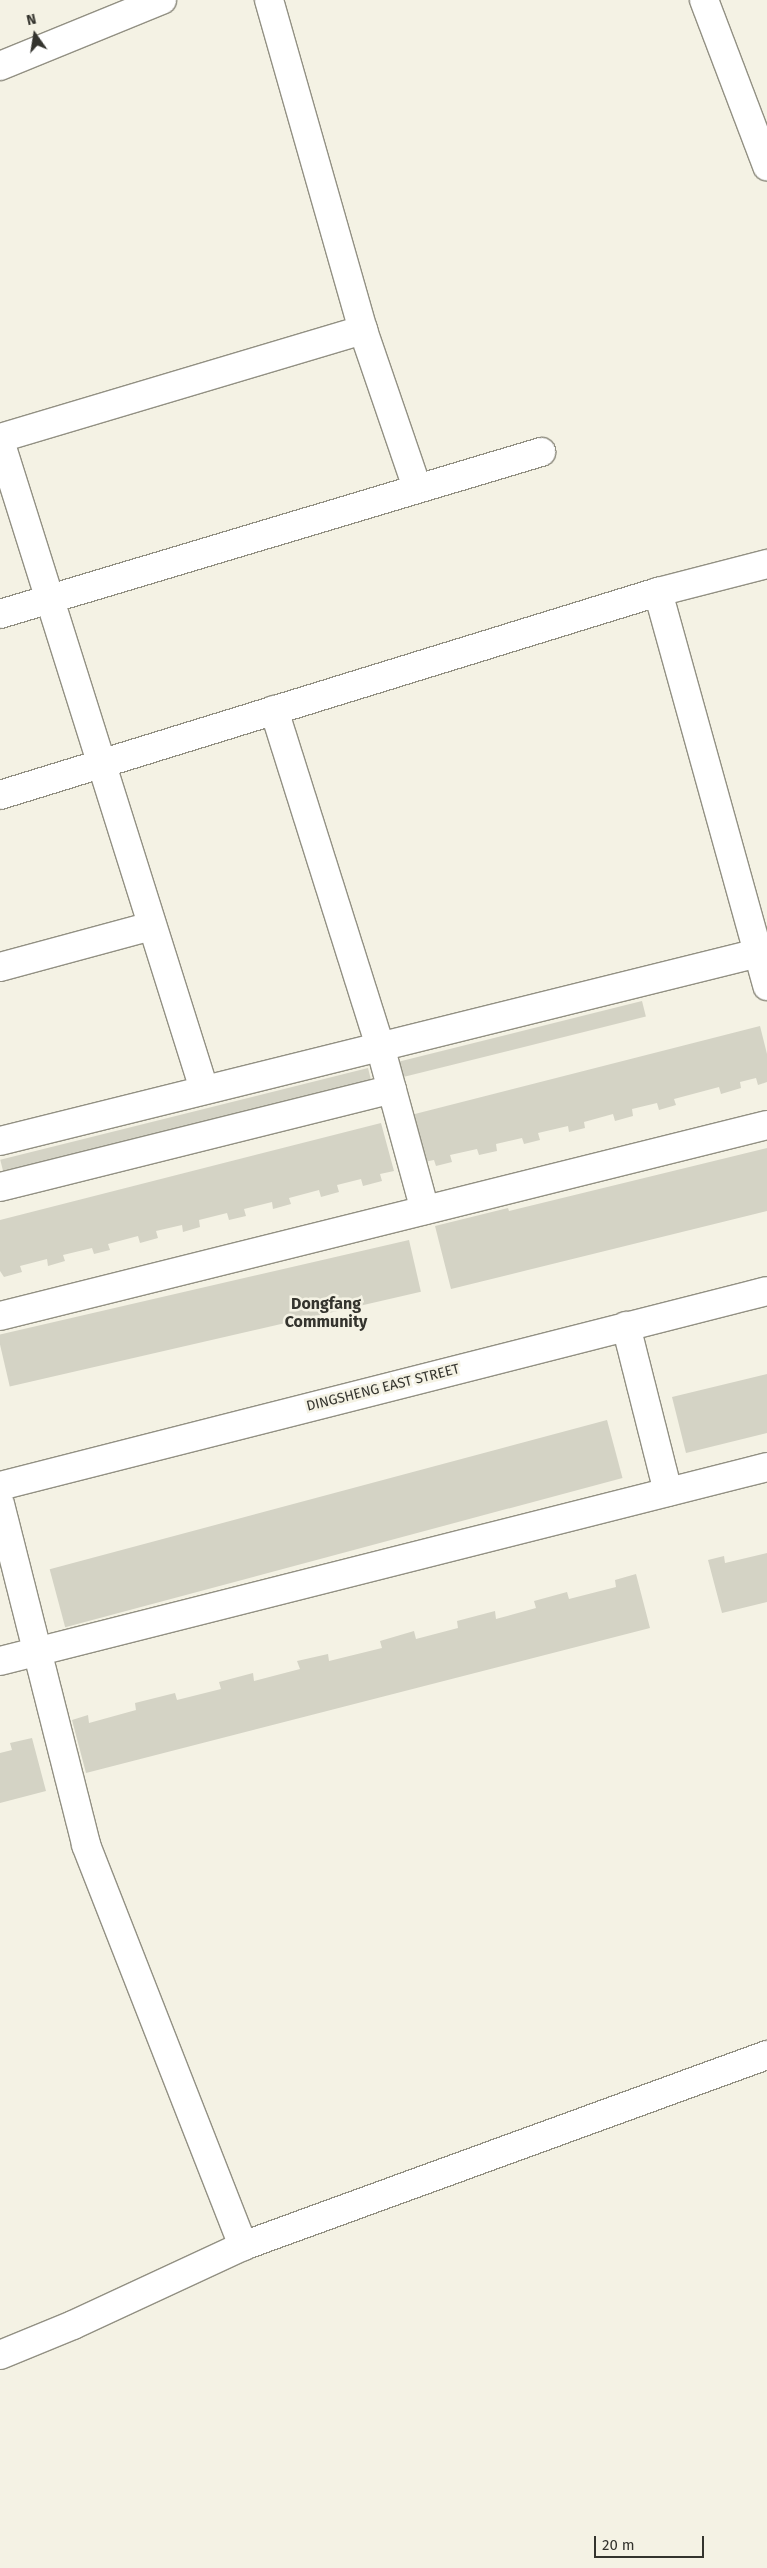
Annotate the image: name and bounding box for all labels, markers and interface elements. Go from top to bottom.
north arrow [10,10,60,60]
text: N [25,11,38,29]
district label: Dongfang Community [285,1294,367,1332]
street label: DINGSHENG EAST STREET [305,1361,461,1415]
scale bar [597,2526,707,2558]
text: 20 m [602,2536,635,2554]

